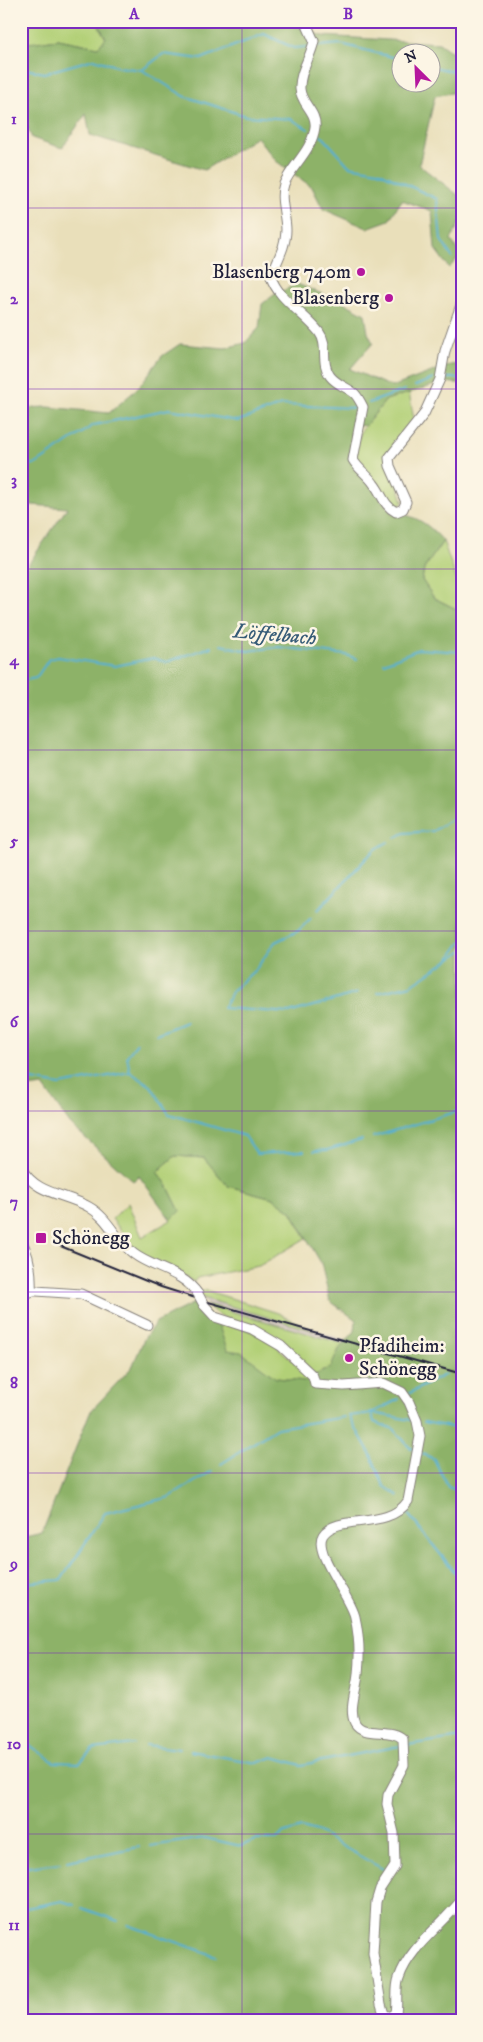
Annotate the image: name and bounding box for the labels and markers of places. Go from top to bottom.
place label: Blasenberg 740m [212,260,351,285]
marker: Blasenberg 740m [355,266,367,278]
place label: Blasenberg [292,286,379,311]
marker: Blasenberg [383,292,395,304]
place label: Schönegg [52,1226,130,1251]
marker: Schönegg [34,1231,48,1245]
place label: Pfadiheim: Schönegg [359,1334,445,1382]
marker: Pfadiheim: Schönegg [343,1352,355,1364]

